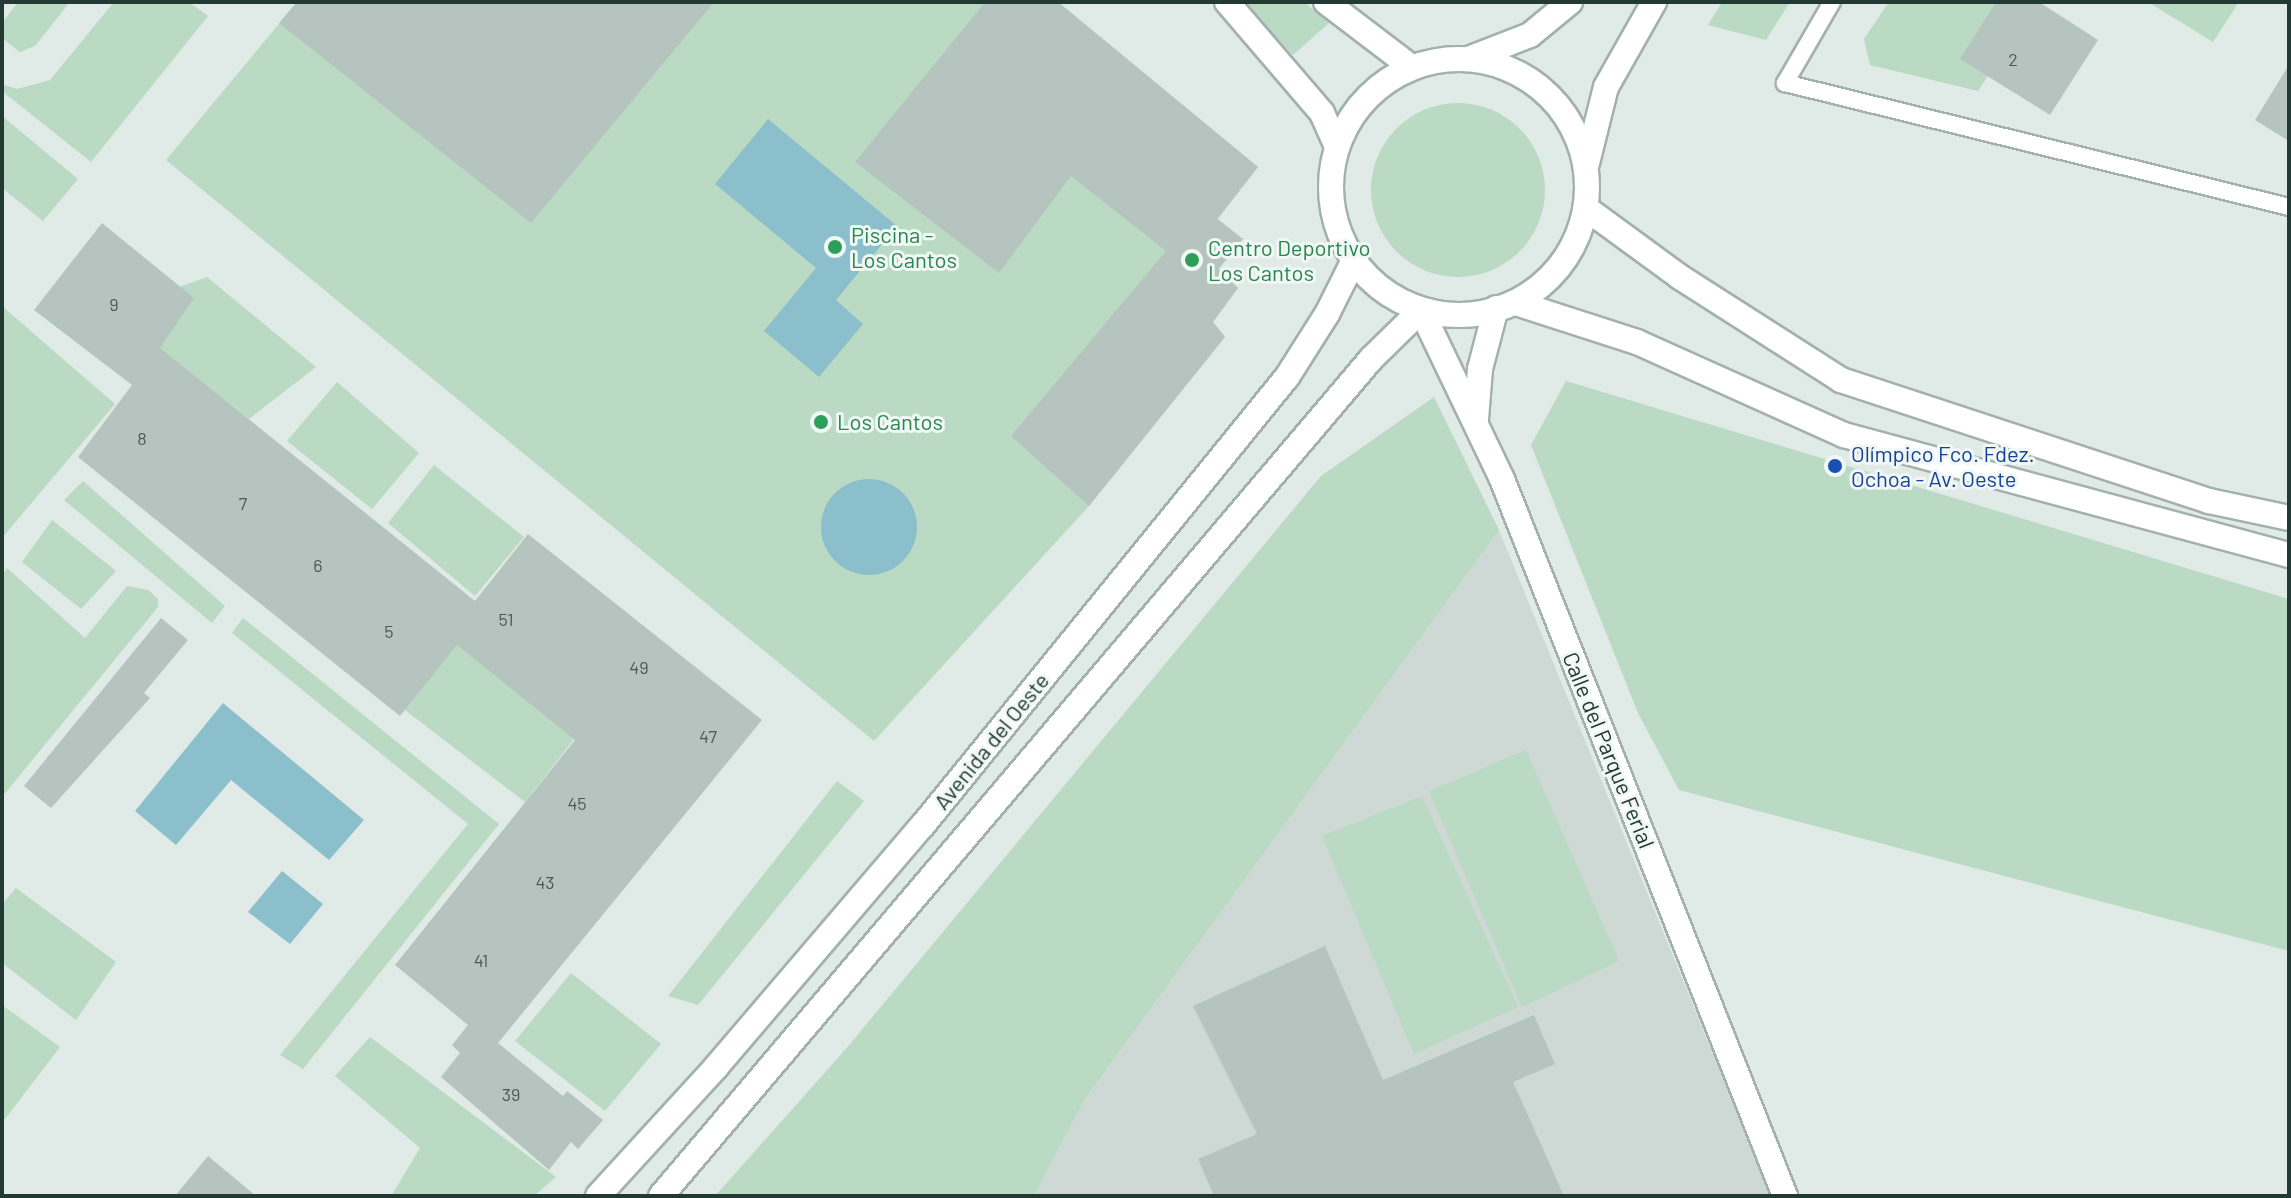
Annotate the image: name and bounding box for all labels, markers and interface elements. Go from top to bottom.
house number: 2 [2008,48,2018,70]
place label: Piscina - Los Cantos [851,221,957,272]
place label: Centro Deportivo Los Cantos [1208,234,1371,286]
marker: Piscina - Los Cantos [826,238,844,256]
marker: Centro Deportivo Los Cantos [1183,251,1201,269]
house number: 9 [109,293,119,315]
place label: Los Cantos [837,409,943,435]
marker: Los Cantos [812,413,830,431]
house number: 8 [137,427,147,449]
place label: Olímpico Fco. Fdez. Ochoa - Av. Oeste [1851,440,2035,492]
marker: Olímpico Fco. Fdez. Ochoa - Av. Oeste [1826,457,1844,475]
house number: 7 [239,492,247,514]
house number: 6 [313,554,323,576]
house number: 51 [498,608,514,630]
house number: 5 [384,620,394,642]
street label: Calle del Parque Ferial [1558,648,1660,852]
house number: 49 [629,656,649,678]
street label: Avenida del Oeste [928,667,1054,815]
house number: 47 [699,725,717,747]
house number: 45 [567,792,587,814]
house number: 43 [535,871,555,893]
house number: 41 [474,949,488,971]
house number: 39 [502,1083,520,1105]

